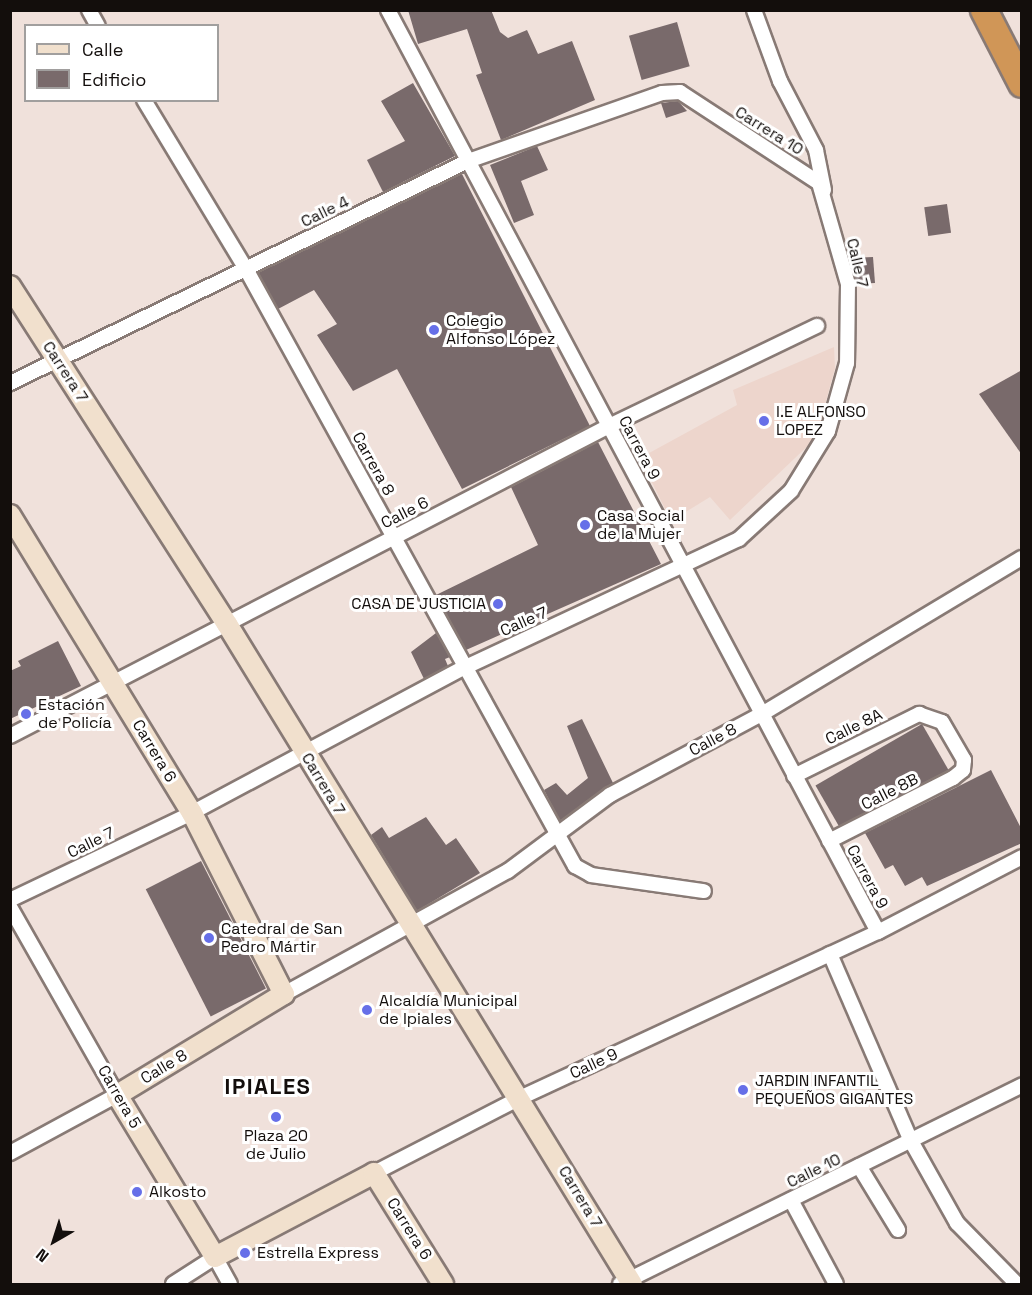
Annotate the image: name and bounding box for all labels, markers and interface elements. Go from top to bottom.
legend [24,24,219,102]
text: Calle [82,38,123,61]
text: Edificio [82,68,146,91]
street label: Carrera 10 [731,103,807,159]
street label: Calle 4 [298,192,352,232]
street label: Calle 7 [842,237,872,289]
place label: Colegio Alfonso López [446,311,555,349]
marker: Colegio Alfonso López [427,323,441,337]
street label: Carrera 7 [38,338,92,406]
place label: I.E ALFONSO LOPEZ [776,402,866,440]
street label: Carrera 9 [614,413,664,483]
marker: I.E ALFONSO LOPEZ [757,414,771,428]
street label: Carrera 8 [348,429,398,499]
street label: Calle 6 [378,493,432,533]
place label: Casa Social de la Mujer [597,506,684,544]
marker: Casa Social de la Mujer [578,518,592,532]
place label: CASA DE JUSTICIA [351,594,486,614]
marker: CASA DE JUSTICIA [491,597,505,611]
street label: Calle 7 [497,603,551,641]
place label: Estación de Policía [38,695,112,733]
street label: Calle 8A [822,705,886,749]
marker: Estación de Policía [19,707,33,721]
street label: Carrera 6 [128,716,180,786]
street label: Calle 8 [686,720,740,760]
street label: Carrera 7 [297,750,349,818]
street label: Calle 8B [858,769,922,815]
street label: Calle 7 [64,823,118,863]
street label: Carrera 9 [842,842,892,912]
place label: Catedral de San Pedro Mártir [221,919,343,957]
marker: Catedral de San Pedro Mártir [202,931,216,945]
place label: Alcaldía Municipal de Ipiales [379,991,517,1029]
marker: Alcaldía Municipal de Ipiales [360,1003,374,1017]
street label: Calle 9 [567,1045,621,1083]
street label: Calle 8 [137,1046,191,1088]
street label: Carrera 5 [93,1062,145,1132]
place label: JARDIN INFANTIL PEQUEÑOS GIGANTES [755,1071,913,1109]
district label: IPIALES [225,1074,311,1100]
marker: JARDIN INFANTIL PEQUEÑOS GIGANTES [736,1083,750,1097]
marker: Plaza 20 de Julio [269,1110,283,1124]
place label: Plaza 20 de Julio [244,1126,308,1164]
street label: Calle 10 [784,1150,844,1192]
street label: Carrera 7 [554,1163,606,1231]
place label: Alkosto [149,1182,206,1202]
marker: Alkosto [130,1185,144,1199]
street label: Carrera 6 [382,1194,436,1264]
north arrow [24,1211,84,1271]
place label: Estrella Express [257,1243,379,1263]
text: N [32,1244,53,1267]
marker: Estrella Express [238,1246,252,1260]

